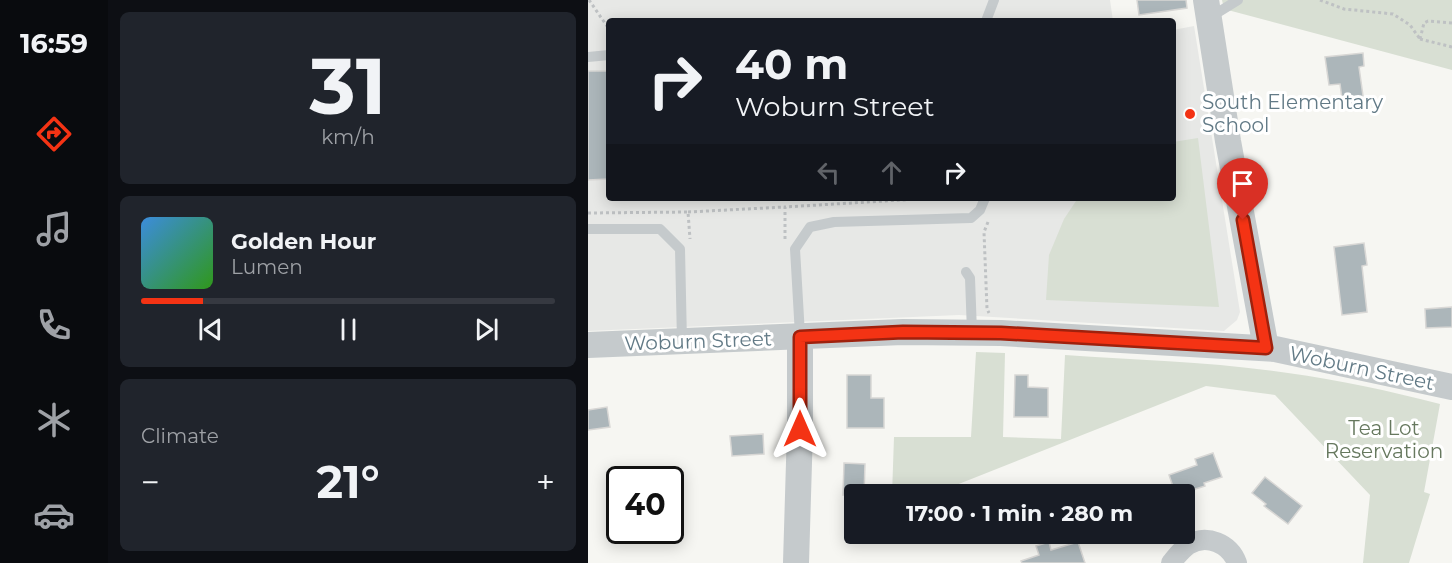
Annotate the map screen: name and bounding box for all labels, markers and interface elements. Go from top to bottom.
text: 16:59 [20,27,88,60]
text: 31 [310,38,386,134]
text: 40 m [735,38,848,90]
icon: right [636,42,714,120]
text: Woburn Street [735,90,934,123]
place label: South Elementary School [1202,90,1383,137]
marker: South Elementary School [1183,107,1197,121]
icon: directions [33,113,75,155]
text: km/h [321,125,375,149]
icon: left [812,156,845,189]
icon: ahead [875,156,908,189]
icon: right [938,156,971,189]
pin [1217,158,1268,220]
icon: arrive [1226,167,1259,200]
icon: music [33,208,75,250]
text: Golden Hour [231,228,376,255]
text: Lumen [231,255,303,279]
icon: phone [33,304,75,346]
icon: previous [194,313,227,346]
icon: pause [332,313,365,346]
icon: next [470,313,503,346]
street label: Woburn Street [624,326,772,356]
street label: Woburn Street [1287,341,1437,395]
position arrow [768,397,832,461]
icon: climate [33,399,75,441]
park label: Tea Lot Reservation [1325,416,1443,463]
text: Climate [141,424,219,448]
text: 21° [316,454,380,509]
text: − [141,462,160,502]
text: + [536,462,555,502]
speed limit sign: 40 [606,466,684,544]
icon: car [33,494,75,536]
text: 17:00 · 1 min · 280 m [906,500,1133,527]

